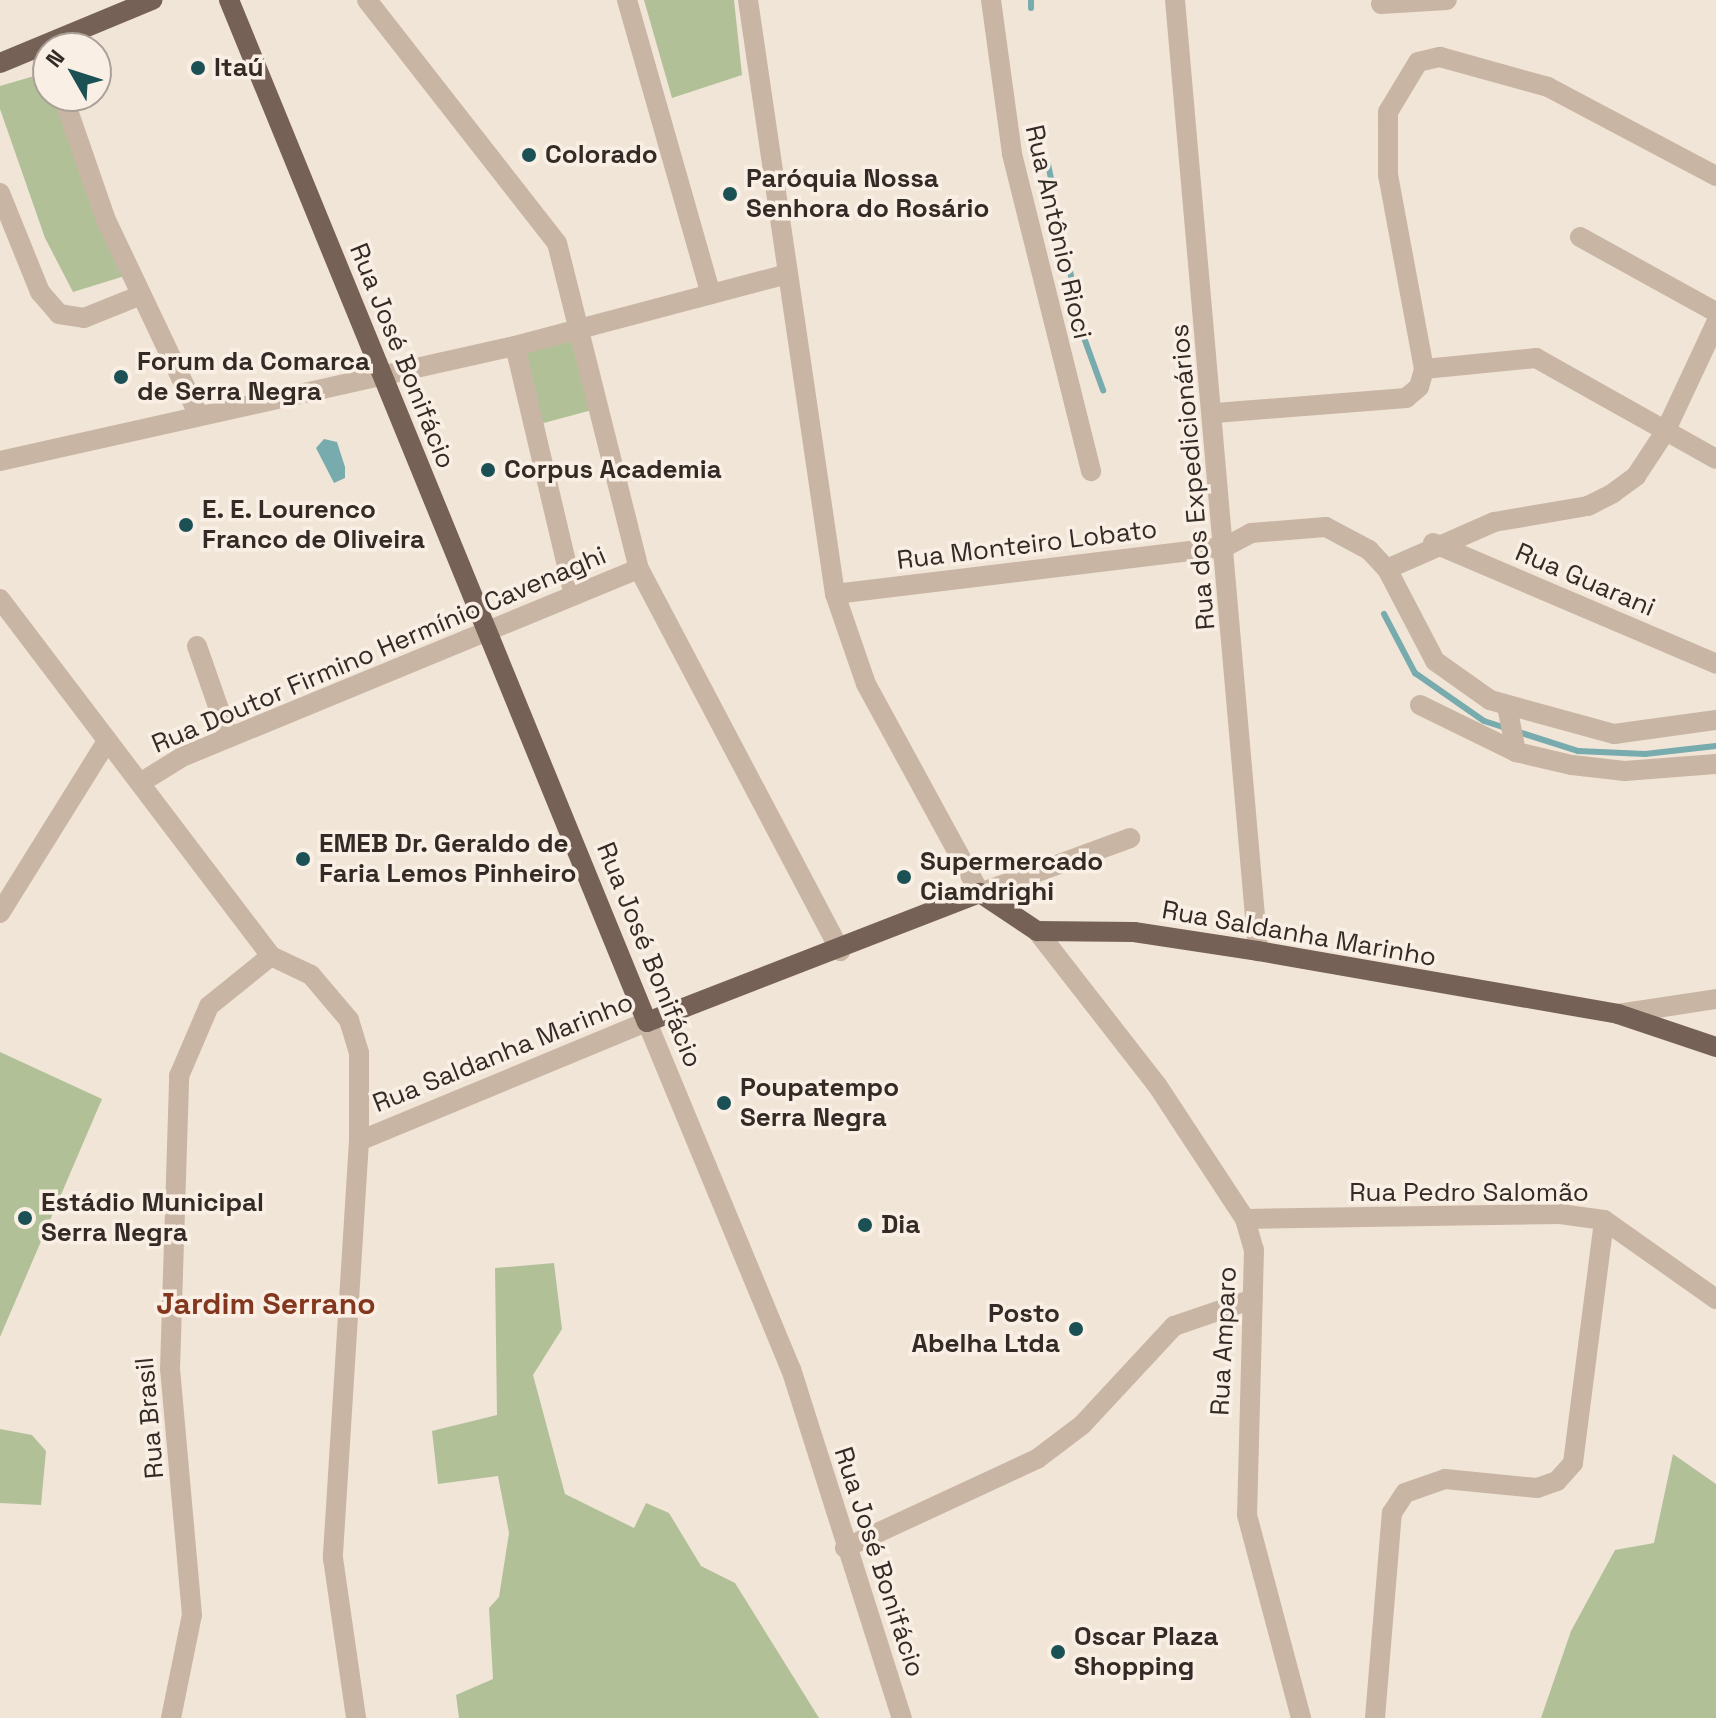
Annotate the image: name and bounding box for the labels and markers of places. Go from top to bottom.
place label: Itaú [214,52,263,84]
marker: Itaú [189,59,207,77]
place label: Colorado [545,139,658,171]
marker: Colorado [520,146,538,164]
place label: Paróquia Nossa Senhora do Rosário [746,163,989,224]
marker: Paróquia Nossa Senhora do Rosário [721,185,739,203]
place label: Forum da Comarca de Serra Negra [137,346,370,408]
marker: Forum da Comarca de Serra Negra [112,368,130,386]
place label: Corpus Academia [504,454,722,486]
marker: Corpus Academia [479,461,497,479]
place label: E. E. Lourenco Franco de Oliveira [202,494,425,556]
marker: E. E. Lourenco Franco de Oliveira [177,516,195,534]
place label: EMEB Dr. Geraldo de Faria Lemos Pinheiro [319,828,576,890]
place label: Supermercado Ciamdrighi [920,846,1103,908]
marker: EMEB Dr. Geraldo de Faria Lemos Pinheiro [294,850,312,868]
marker: Supermercado Ciamdrighi [895,868,913,886]
place label: Poupatempo Serra Negra [740,1072,899,1134]
marker: Poupatempo Serra Negra [715,1094,733,1112]
place label: Estádio Municipal Serra Negra [41,1187,264,1248]
marker: Estádio Municipal Serra Negra [16,1209,34,1227]
place label: Dia [881,1209,920,1241]
marker: Dia [856,1216,874,1234]
place label: Posto Abelha Ltda [912,1298,1060,1360]
marker: Posto Abelha Ltda [1067,1320,1085,1338]
place label: Oscar Plaza Shopping [1074,1621,1219,1682]
marker: Oscar Plaza Shopping [1049,1643,1067,1661]

